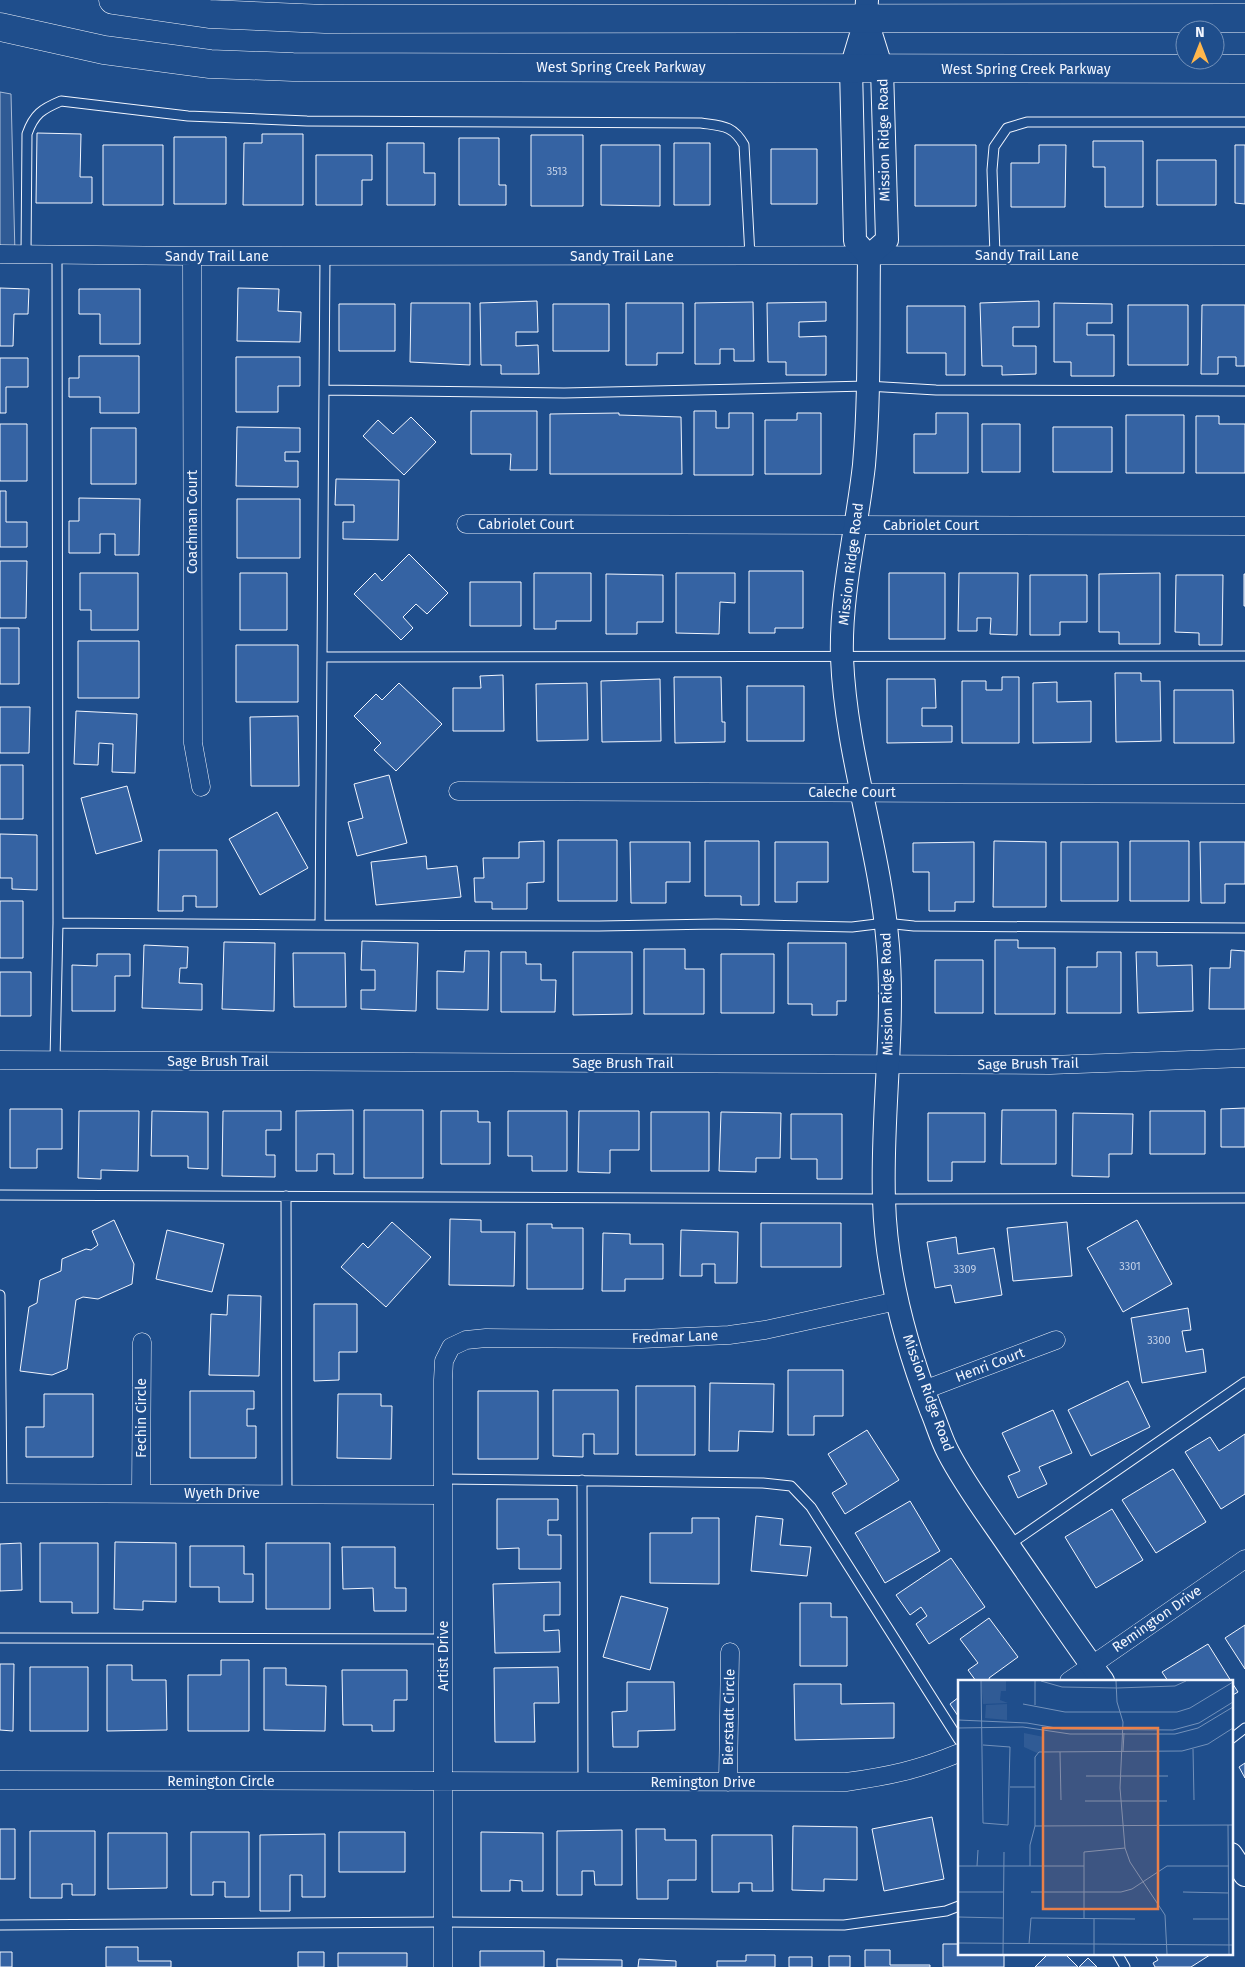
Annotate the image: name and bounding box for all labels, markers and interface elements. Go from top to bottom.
north arrow [1175,20,1225,70]
text: N [1195,24,1205,41]
street label: West Spring Creek Parkway [536,59,706,76]
street label: West Spring Creek Parkway [941,61,1111,78]
street label: Mission Ridge Road [874,78,894,202]
house number: 3513 [547,165,567,178]
street label: Sandy Trail Lane [975,247,1079,264]
street label: Sandy Trail Lane [165,248,269,265]
street label: Sandy Trail Lane [570,248,674,265]
street label: Coachman Court [184,469,201,574]
street label: Mission Ridge Road [835,502,867,626]
street label: Cabriolet Court [478,516,575,533]
street label: Cabriolet Court [883,517,980,534]
street label: Caleche Court [808,784,897,801]
street label: Mission Ridge Road [877,932,897,1056]
street label: Sage Brush Trail [167,1053,269,1070]
street label: Sage Brush Trail [572,1055,674,1072]
street label: Sage Brush Trail [977,1055,1079,1073]
house number: 3301 [1119,1260,1141,1273]
house number: 3309 [954,1263,977,1276]
street label: Fredmar Lane [632,1327,718,1347]
street label: Mission Ridge Road [899,1332,957,1454]
house number: 3300 [1147,1334,1171,1347]
street label: Henri Court [953,1344,1028,1386]
street label: Fechin Circle [133,1378,150,1458]
street label: Wyeth Drive [184,1485,260,1502]
street label: Remington Drive [1109,1582,1205,1656]
street label: Artist Drive [435,1621,452,1691]
street label: Bierstadt Circle [720,1669,738,1765]
inset map [958,1680,1232,1954]
street label: Remington Circle [167,1773,275,1790]
street label: Remington Drive [650,1774,756,1791]

